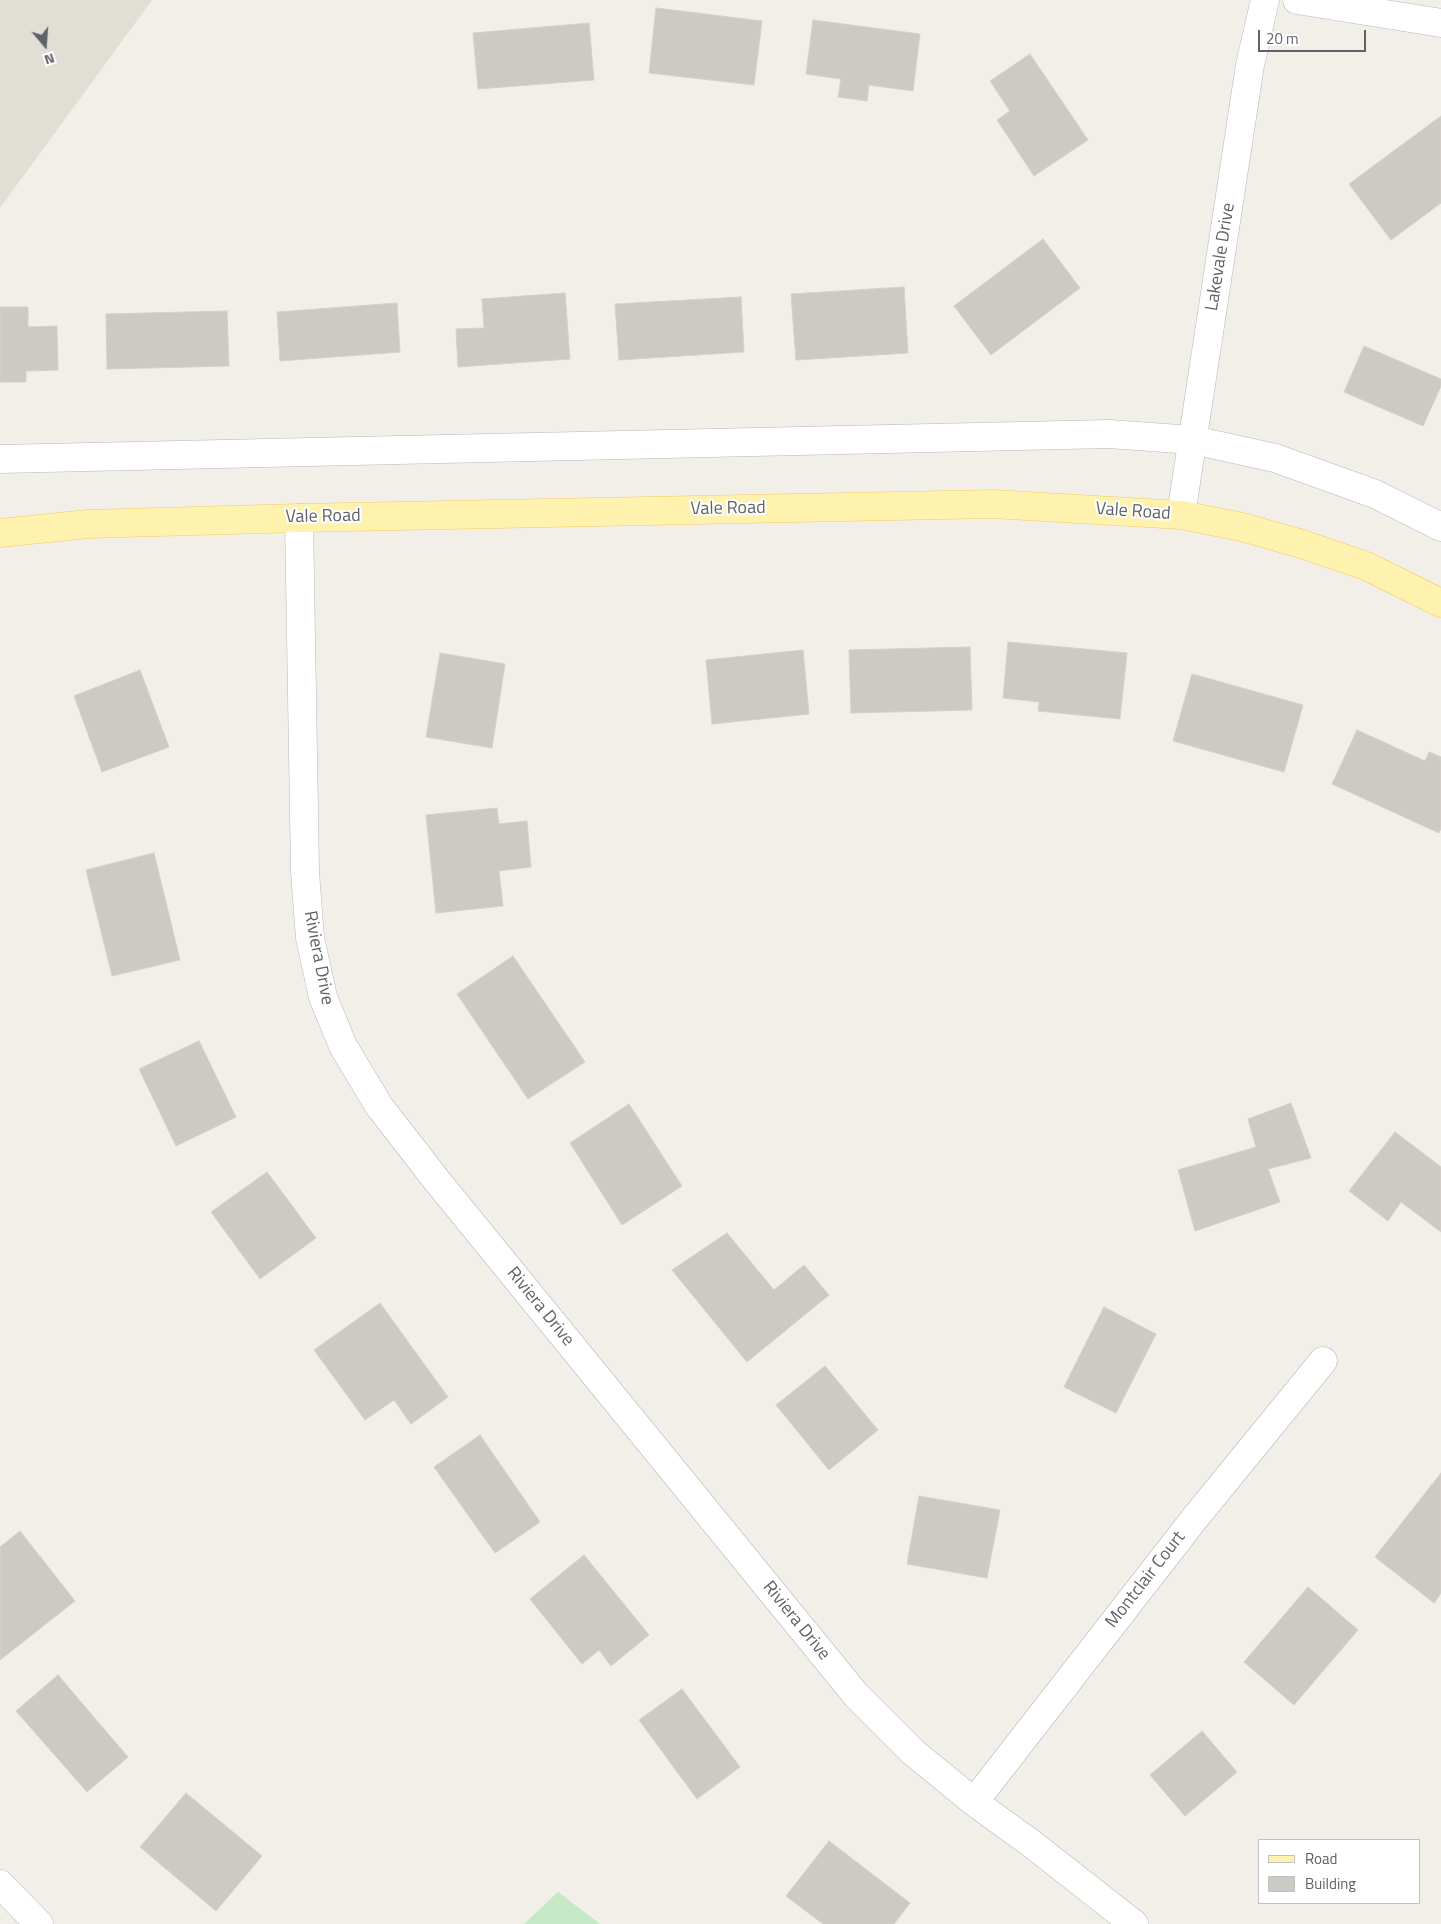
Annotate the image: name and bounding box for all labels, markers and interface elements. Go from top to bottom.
north arrow [20,20,70,70]
scale bar [1261,20,1368,52]
text: 20 m [1266,27,1299,50]
text: N [42,48,58,71]
street label: Lakevale Drive [1202,201,1240,313]
street label: Vale Road [690,498,766,520]
street label: Vale Road [1095,499,1171,525]
street label: Vale Road [285,506,361,528]
street label: Riviera Drive [298,909,338,1007]
street label: Riviera Drive [502,1263,578,1351]
street label: Montclair Court [1102,1527,1190,1633]
street label: Riviera Drive [758,1577,834,1665]
legend [1258,1839,1421,1904]
text: Road [1305,1847,1337,1870]
text: Building [1305,1872,1356,1895]

